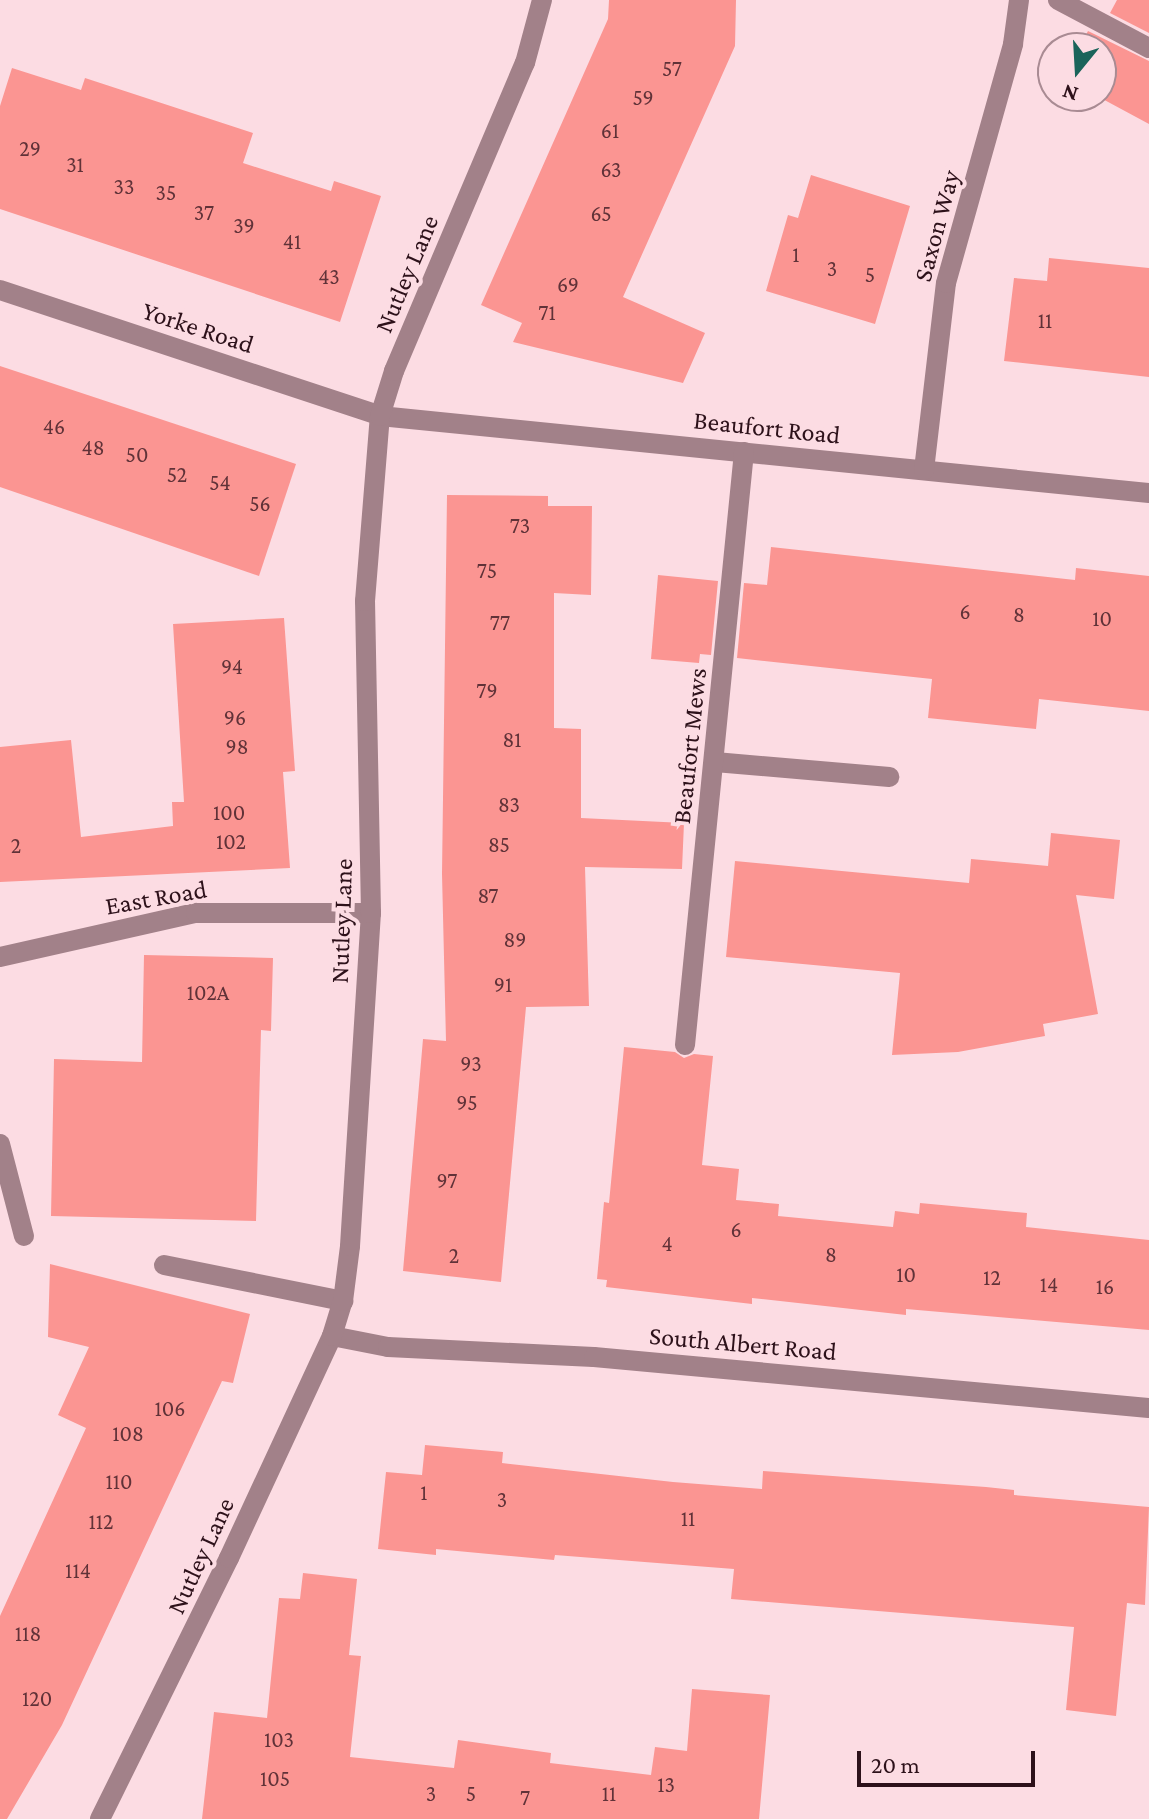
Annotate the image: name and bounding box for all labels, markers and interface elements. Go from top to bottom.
north arrow [1037,32,1117,112]
house number: 57 [662,56,682,82]
text: N [1059,79,1081,108]
house number: 59 [632,85,654,111]
house number: 61 [601,118,619,144]
house number: 29 [19,136,41,162]
house number: 31 [66,152,84,178]
house number: 63 [601,157,621,183]
street label: Saxon Way [907,167,967,285]
house number: 33 [114,174,134,200]
house number: 35 [156,180,176,206]
house number: 37 [194,200,214,226]
house number: 65 [590,201,612,227]
street label: Nutley Lane [368,210,446,338]
house number: 39 [233,213,255,239]
house number: 41 [283,229,301,255]
house number: 1 [792,242,800,268]
house number: 3 [827,256,837,282]
house number: 5 [865,262,875,288]
house number: 43 [318,264,340,290]
house number: 69 [557,272,579,298]
street label: Yorke Road [138,295,258,361]
house number: 71 [538,300,556,326]
house number: 11 [1038,308,1052,334]
street label: Beaufort Road [692,405,842,451]
house number: 46 [43,414,65,440]
house number: 48 [81,435,105,461]
house number: 50 [126,442,148,468]
house number: 52 [167,462,187,488]
house number: 54 [209,470,231,496]
house number: 56 [249,491,271,517]
house number: 73 [510,513,530,539]
house number: 75 [477,558,497,584]
house number: 6 [959,599,971,625]
house number: 8 [1013,602,1025,628]
house number: 10 [1092,606,1112,632]
house number: 77 [490,610,510,636]
house number: 94 [221,654,243,680]
street label: Beaufort Mews [666,666,714,826]
house number: 79 [476,678,498,704]
house number: 96 [224,705,246,731]
house number: 81 [502,727,522,753]
house number: 98 [225,734,249,760]
house number: 83 [498,792,520,818]
house number: 100 [213,800,245,826]
house number: 102 [216,829,246,855]
house number: 85 [488,832,510,858]
house number: 2 [11,833,21,859]
street label: Nutley Lane [324,858,360,984]
street label: East Road [103,874,209,922]
house number: 87 [477,883,499,909]
house number: 89 [504,927,526,953]
house number: 91 [494,972,512,998]
house number: 102A [187,980,229,1006]
house number: 93 [460,1051,482,1077]
house number: 95 [456,1090,478,1116]
house number: 97 [437,1168,457,1194]
house number: 6 [730,1217,742,1243]
house number: 4 [661,1231,673,1257]
house number: 8 [825,1242,837,1268]
house number: 2 [449,1243,459,1269]
house number: 10 [896,1262,916,1288]
house number: 12 [983,1265,1001,1291]
house number: 14 [1040,1272,1058,1298]
house number: 16 [1096,1274,1114,1300]
street label: South Albert Road [648,1320,838,1368]
house number: 106 [155,1396,185,1422]
house number: 108 [112,1421,144,1447]
house number: 110 [105,1469,133,1495]
house number: 1 [420,1480,428,1506]
house number: 3 [497,1487,507,1513]
street label: Nutley Lane [160,1493,242,1619]
house number: 11 [681,1506,695,1532]
house number: 112 [88,1509,114,1535]
house number: 114 [65,1558,91,1584]
house number: 118 [15,1621,41,1647]
house number: 120 [22,1686,52,1712]
house number: 103 [264,1727,294,1753]
scale bar [861,1735,1039,1785]
text: 20 m [871,1751,920,1778]
house number: 105 [260,1766,290,1792]
house number: 13 [657,1772,675,1798]
house number: 3 [426,1781,436,1807]
house number: 5 [466,1781,476,1807]
house number: 11 [602,1781,616,1807]
house number: 7 [520,1785,530,1811]

